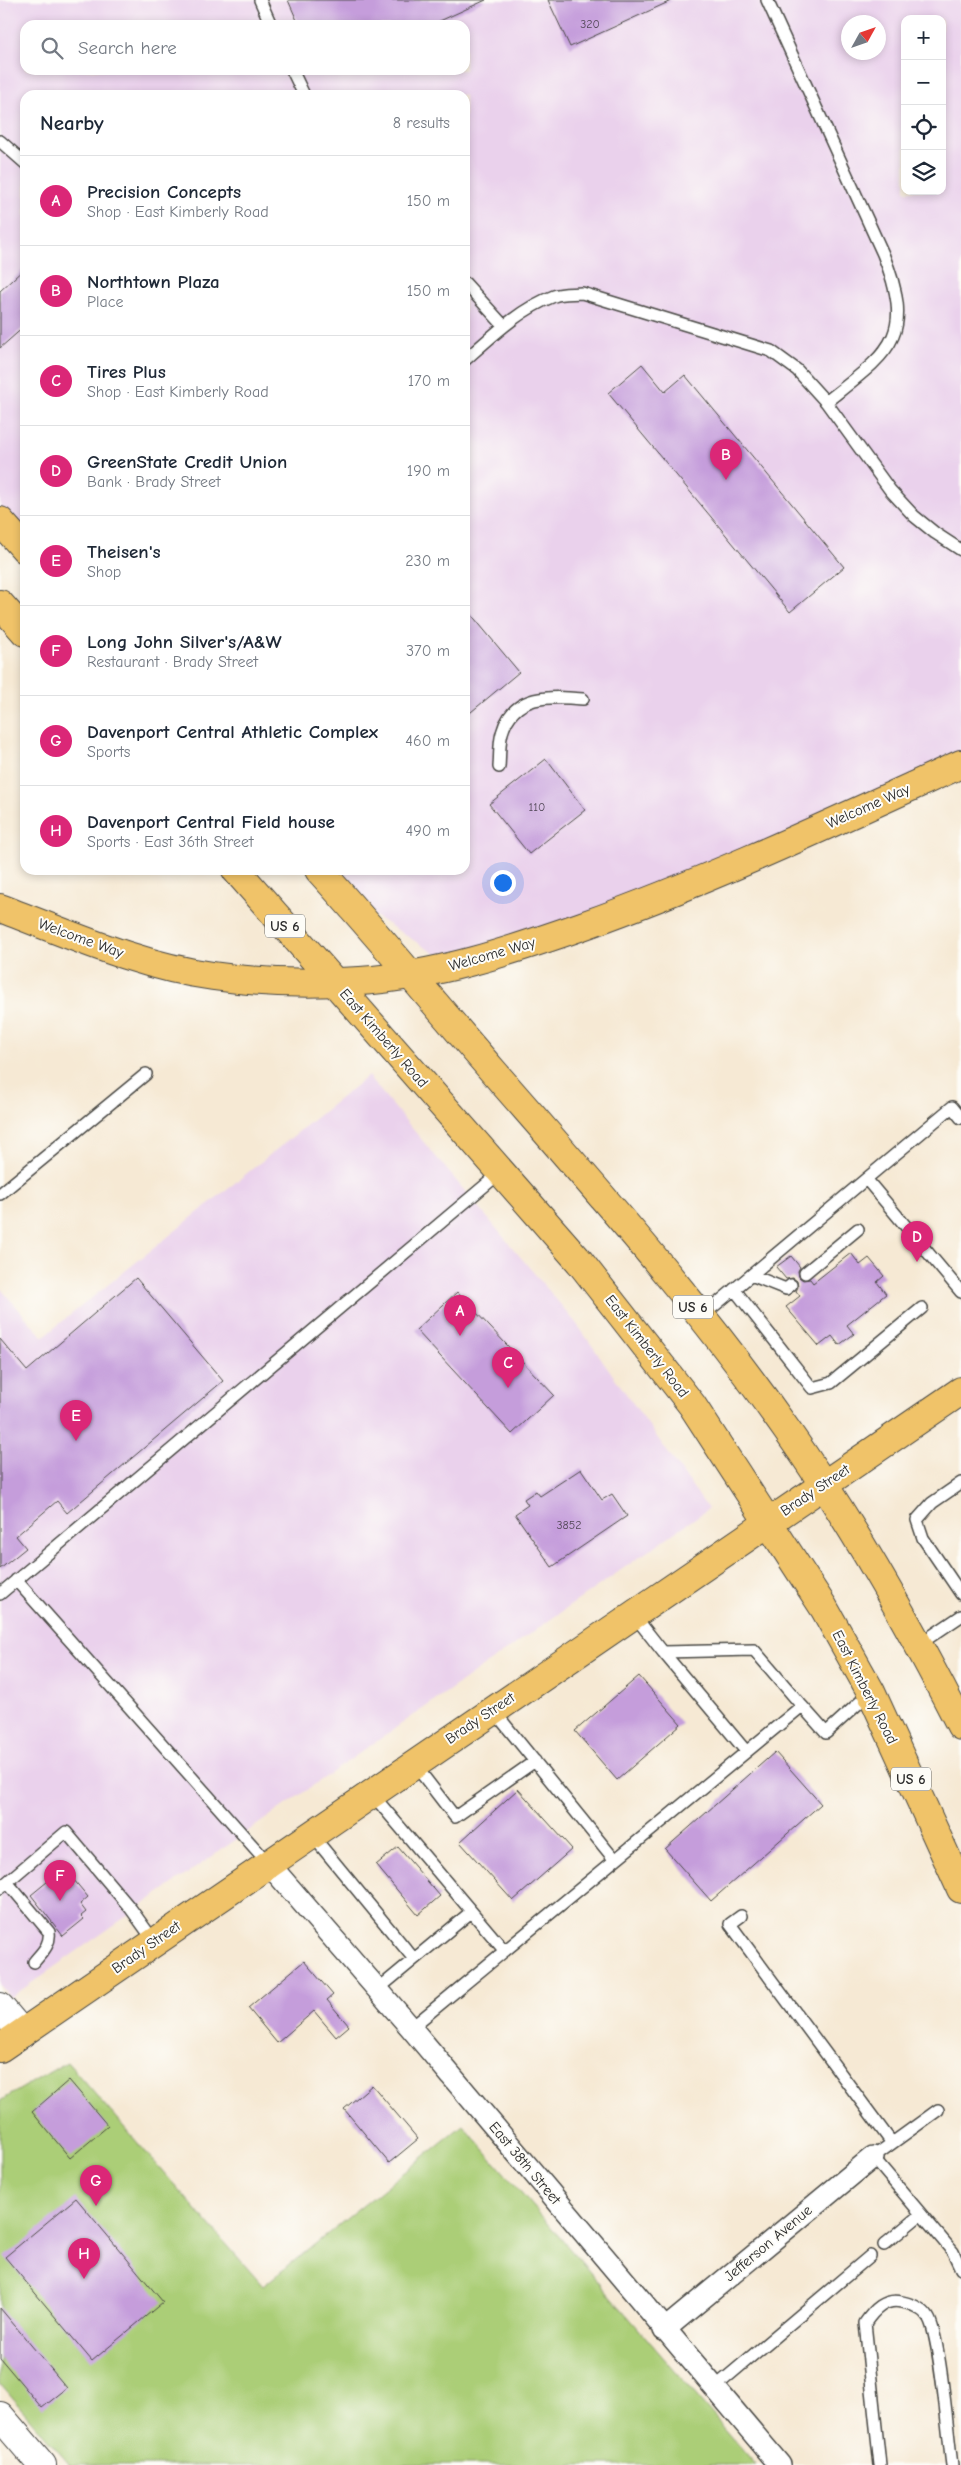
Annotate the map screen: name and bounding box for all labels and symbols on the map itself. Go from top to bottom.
north arrow [841,15,886,60]
house number: 320 [580,17,600,31]
pin: B [710,439,742,480]
street label: Welcome Way [824,779,913,832]
house number: 110 [529,800,545,814]
your location [490,870,516,896]
street label: Welcome Way [36,914,126,962]
road number: US 6 [265,914,305,938]
street label: Welcome Way [447,933,538,975]
street label: East Kimberly Road [336,985,432,1091]
pin: D [901,1221,933,1262]
street label: East Kimberly Road [601,1291,693,1401]
pin: A [444,1295,476,1336]
road number: US 6 [673,1295,713,1318]
pin: C [492,1347,524,1388]
pin: E [60,1400,92,1441]
street label: Brady Street [777,1460,854,1520]
house number: 3852 [556,1518,582,1532]
street label: East Kimberly Road [829,1627,901,1747]
street label: Brady Street [442,1688,519,1748]
road number: US 6 [891,1768,931,1790]
pin: F [44,1860,76,1901]
street label: Brady Street [108,1916,184,1977]
street label: East 38th Street [485,2118,565,2209]
pin: G [80,2165,112,2206]
street label: Jefferson Avenue [720,2201,816,2285]
pin: H [68,2238,100,2279]

